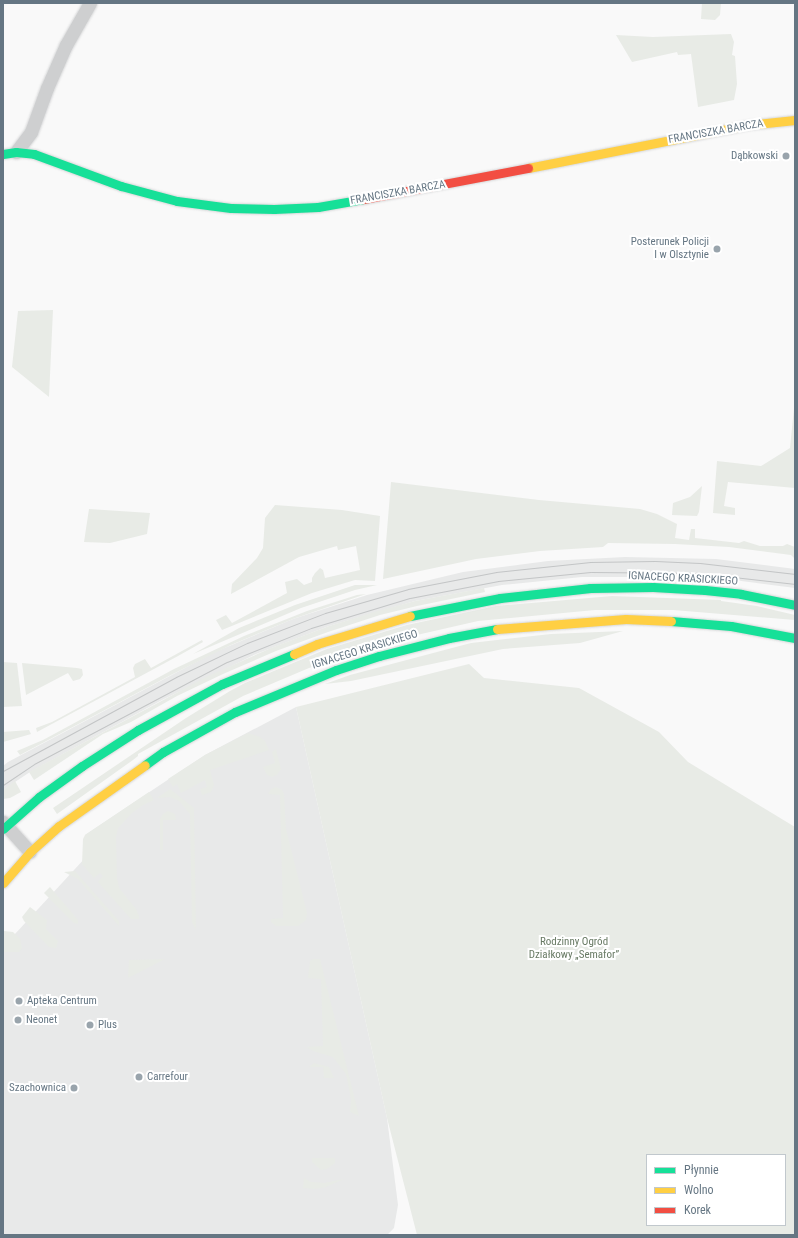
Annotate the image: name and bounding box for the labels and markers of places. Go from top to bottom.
place label: Dąbkowski [731,149,778,163]
marker: Dąbkowski [781,151,791,161]
place label: Posterunek Policji I w Olsztynie [631,236,709,262]
marker: Posterunek Policji I w Olsztynie [712,244,722,254]
place label: Apteka Centrum [27,994,97,1008]
marker: Apteka Centrum [14,996,24,1006]
place label: Neonet [26,1013,57,1027]
marker: Neonet [13,1015,23,1025]
place label: Plus [98,1018,117,1032]
marker: Plus [85,1020,95,1030]
place label: Carrefour [147,1070,188,1084]
marker: Carrefour [134,1072,144,1082]
place label: Szachownica [9,1081,66,1095]
marker: Szachownica [69,1083,79,1093]

